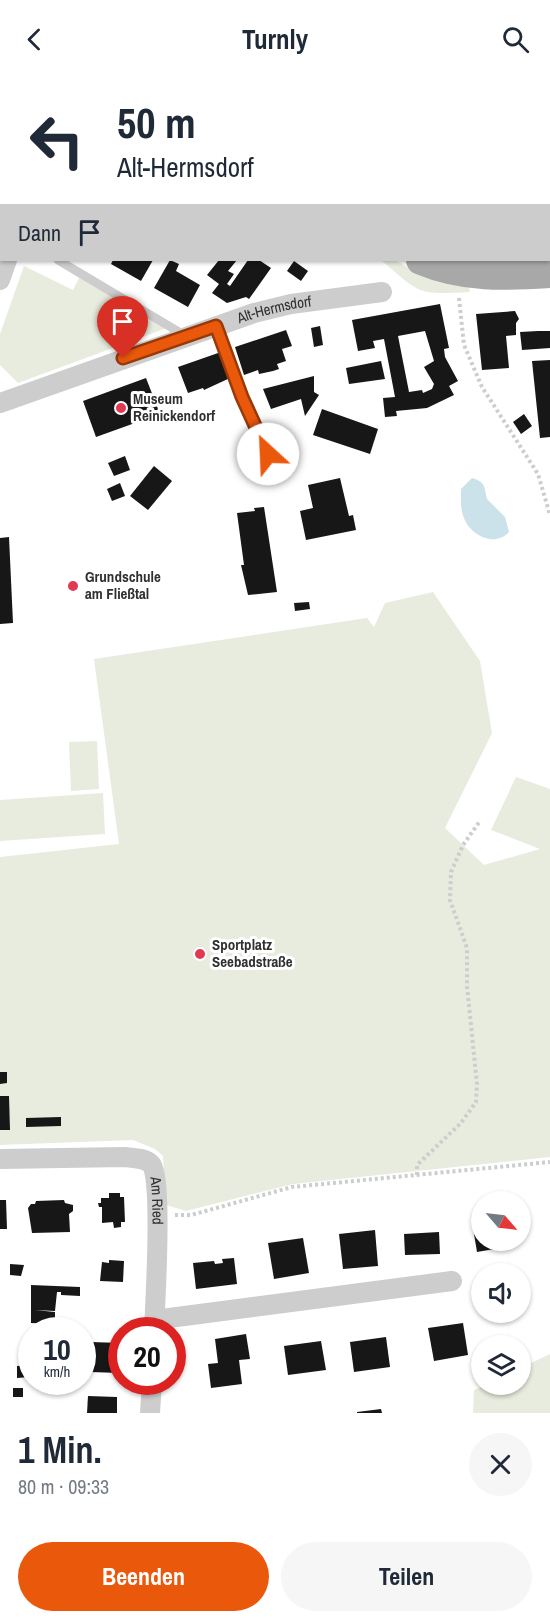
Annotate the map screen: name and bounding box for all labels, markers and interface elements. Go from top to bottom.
text: Turnly [242,21,308,57]
icon: back [18,23,51,56]
icon: search [499,23,532,56]
text: 50 m [117,95,196,151]
icon: left [18,102,96,180]
text: Alt-Hermsdorf [117,149,254,185]
icon: arrive [73,216,106,249]
text: Dann [18,218,61,248]
street label: Alt-Hermsdorf [233,290,313,329]
pin [97,296,148,358]
icon: arrive [106,305,139,338]
place label: Museum Reinickendorf [133,388,216,426]
marker: Museum Reinickendorf [114,401,128,415]
position arrow [236,422,300,486]
place label: Grundschule am Fließtal [85,566,161,604]
marker: Grundschule am Fließtal [66,579,80,593]
place label: Sportplatz Seebadstraße [212,934,293,972]
marker: Sportplatz Seebadstraße [193,947,207,961]
street label: Am Ried [145,1174,169,1225]
north arrow [471,1191,531,1251]
map controls [471,1191,531,1395]
button: sound [471,1263,531,1323]
speed limit sign: 20 [108,1317,186,1395]
text: 10 [43,1329,71,1369]
button: layers [471,1335,531,1395]
text: km/h [44,1361,70,1382]
text: 1 Min. [18,1426,102,1474]
button: close [469,1433,532,1496]
text: 80 m · 09:33 [18,1473,109,1500]
button: Beenden [18,1542,269,1611]
button: Teilen [281,1542,532,1611]

